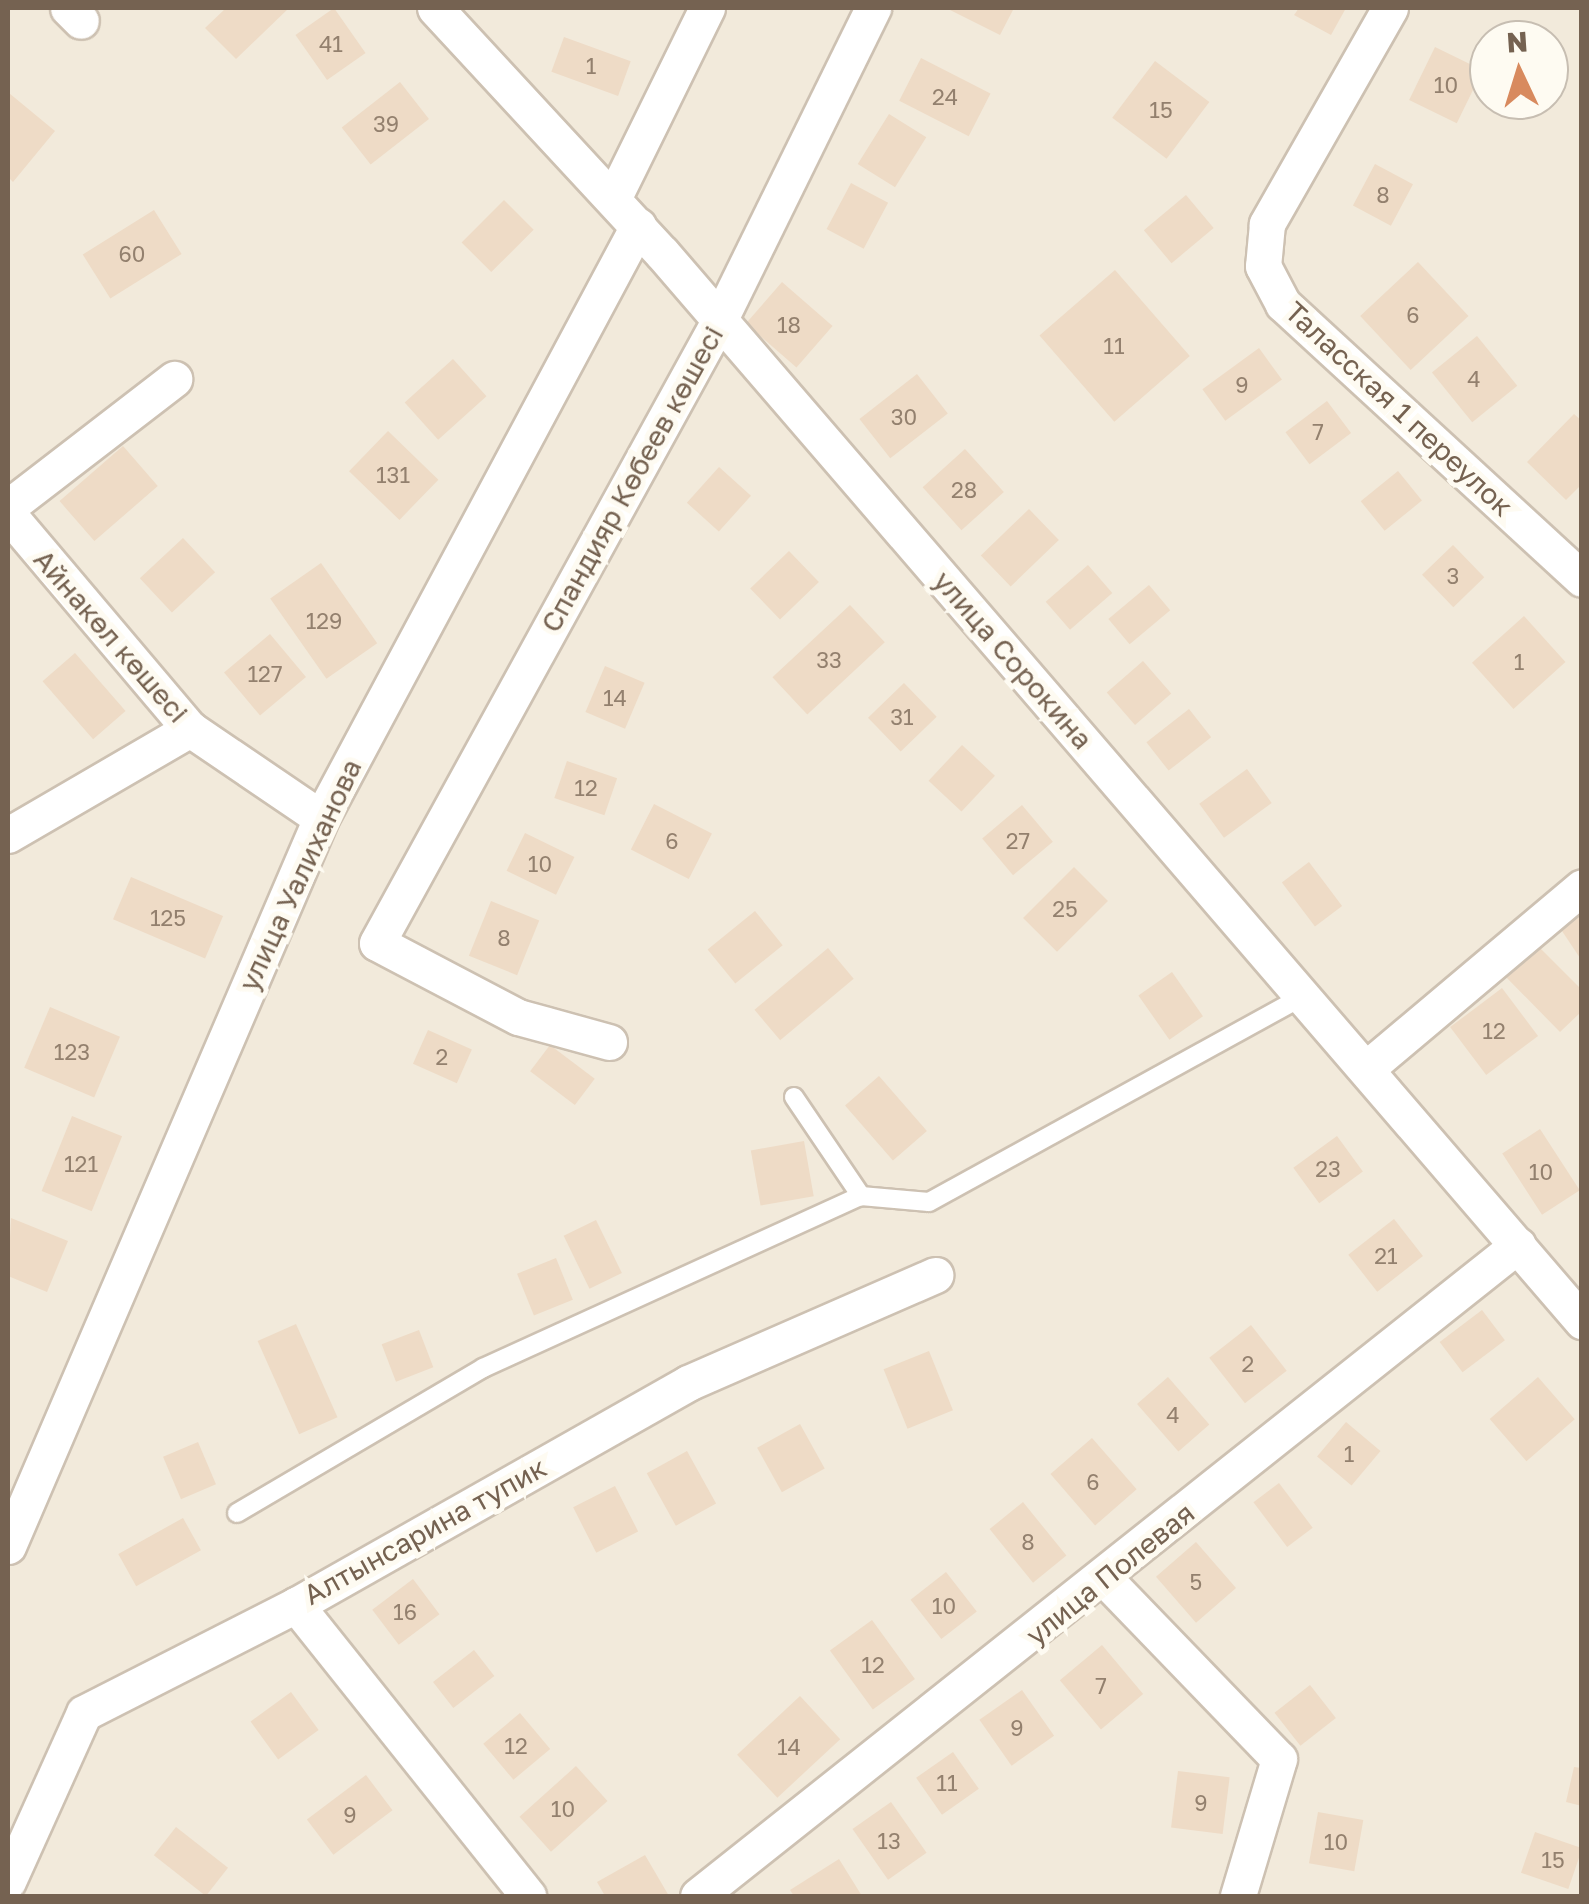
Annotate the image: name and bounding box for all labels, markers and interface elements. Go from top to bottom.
north arrow [1469,20,1569,120]
text: N [1505,24,1529,59]
house number: 41 [319,31,343,57]
house number: 1 [586,53,596,79]
house number: 10 [1434,72,1458,98]
house number: 24 [932,84,958,110]
house number: 15 [1149,97,1173,123]
house number: 39 [373,111,399,137]
house number: 8 [1376,182,1390,208]
house number: 60 [119,241,145,267]
street label: Таласская 1 переулок [1278,295,1520,523]
house number: 6 [1406,302,1420,328]
house number: 18 [777,312,801,338]
street label: Спандияр Көбеев көшесі [534,320,730,638]
house number: 11 [1103,333,1125,359]
house number: 4 [1467,366,1481,392]
house number: 9 [1235,372,1249,398]
house number: 30 [891,404,917,430]
house number: 7 [1312,419,1324,445]
house number: 131 [376,462,410,488]
house number: 28 [951,477,977,503]
street label: Айнакөл көшесі [27,543,195,729]
house number: 3 [1447,563,1459,589]
street label: улица Сорокина [927,564,1099,756]
house number: 129 [306,608,342,634]
house number: 33 [816,647,842,673]
house number: 1 [1514,649,1524,675]
house number: 127 [247,661,283,687]
house number: 14 [603,685,627,711]
house number: 31 [890,704,914,730]
street label: улица Уалиханова [232,754,368,996]
house number: 12 [574,775,598,801]
house number: 6 [665,828,679,854]
house number: 27 [1006,828,1030,854]
house number: 10 [528,851,552,877]
house number: 25 [1052,896,1078,922]
house number: 125 [150,905,186,931]
house number: 8 [497,925,511,951]
house number: 12 [1482,1018,1506,1044]
house number: 123 [54,1039,90,1065]
house number: 2 [436,1044,448,1070]
house number: 121 [64,1151,98,1177]
house number: 23 [1315,1156,1341,1182]
house number: 10 [1529,1159,1553,1185]
house number: 21 [1374,1243,1398,1269]
house number: 2 [1242,1351,1254,1377]
house number: 4 [1166,1402,1180,1428]
house number: 1 [1344,1441,1354,1467]
street label: Алтынсарина тупик [298,1450,552,1612]
house number: 6 [1086,1469,1100,1495]
street label: улица Полевая [1019,1496,1201,1652]
house number: 8 [1021,1529,1035,1555]
house number: 5 [1190,1569,1202,1595]
house number: 10 [932,1593,956,1619]
house number: 16 [393,1599,417,1625]
house number: 12 [861,1652,885,1678]
house number: 7 [1095,1673,1107,1699]
house number: 9 [1010,1715,1024,1741]
house number: 12 [504,1733,528,1759]
house number: 14 [777,1734,801,1760]
house number: 11 [936,1770,958,1796]
house number: 9 [1194,1790,1208,1816]
house number: 10 [551,1796,575,1822]
house number: 9 [343,1802,357,1828]
house number: 13 [877,1828,901,1854]
house number: 10 [1324,1829,1348,1855]
house number: 15 [1541,1847,1565,1873]

